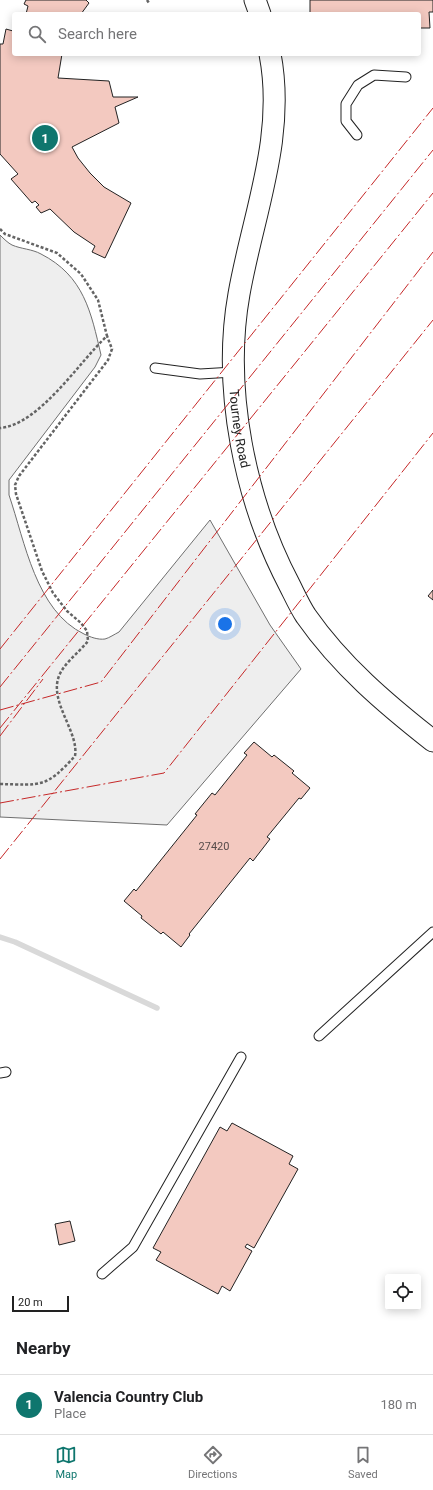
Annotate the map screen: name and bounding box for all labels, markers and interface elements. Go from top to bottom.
search box [12,12,421,56]
icon: search [26,23,48,45]
text: Search here [58,25,137,43]
pin: 1 [32,123,58,153]
street label: Tourney Road [226,389,253,469]
your location [215,614,235,634]
house number: 27420 [199,840,229,853]
map controls [385,1274,421,1310]
button: locate [385,1274,421,1310]
scale bar [12,1294,69,1313]
text: 20 m [18,1296,43,1309]
text: Nearby [16,1338,71,1358]
text: Valencia Country Club [54,1388,203,1406]
text: 1 [25,1397,33,1412]
text: 180 m [380,1397,417,1412]
text: Place [54,1406,86,1421]
tab: Map [55,1444,77,1481]
tab: Directions [188,1444,237,1481]
tab: Saved [348,1444,378,1481]

